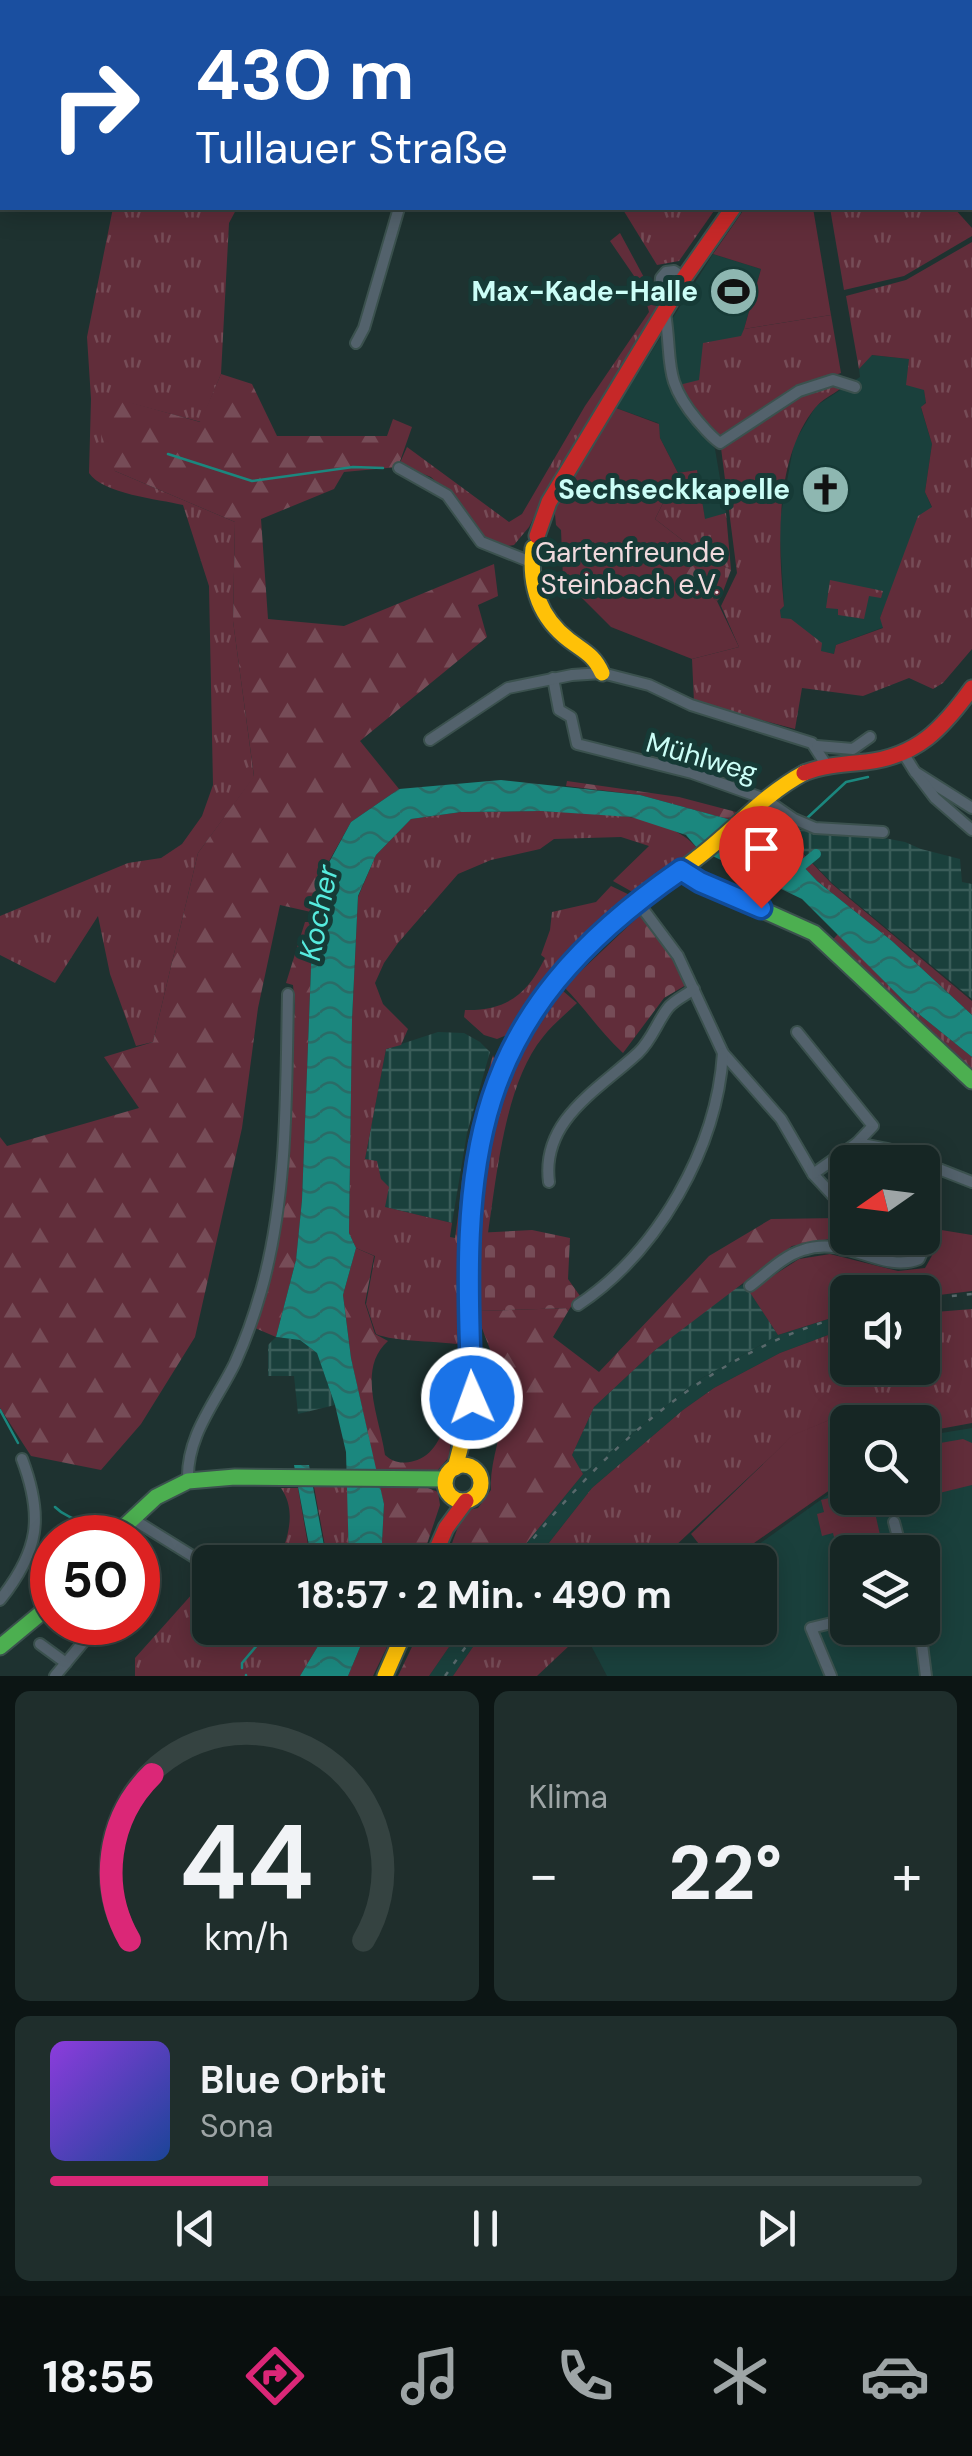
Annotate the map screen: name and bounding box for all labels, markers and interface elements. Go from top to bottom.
text: 430 m [195,30,414,121]
icon: right [30,40,160,170]
text: Tullauer Straße [195,118,508,177]
sports icon: Max-Kade-Halle [707,265,759,317]
place label: Max-Kade-Halle [471,273,698,310]
church icon: Sechseckkapelle [799,463,851,515]
place label: Sechseckkapelle [558,471,790,508]
park label: Gartenfreunde Steinbach e.V. [535,534,725,603]
street label: Mühlweg [642,724,762,791]
pin [719,806,804,909]
icon: arrive [734,821,789,876]
water label: Kocher [290,861,347,964]
north arrow [830,1145,940,1255]
map controls [830,1145,940,1645]
button: sound [830,1275,940,1385]
position arrow [420,1346,524,1450]
button: search [830,1405,940,1515]
speed limit sign: 50 [30,1515,160,1645]
button: layers [830,1535,940,1645]
text: 18:57 · 2 Min. · 490 m [297,1570,672,1620]
text: Klima [529,1776,608,1818]
text: 44 [179,1795,314,1930]
text: 22° [668,1825,782,1922]
text: − [529,1839,559,1911]
text: + [892,1839,922,1911]
text: km/h [205,1915,289,1961]
text: Blue Orbit [200,2055,387,2105]
text: Sona [200,2105,273,2147]
icon: previous [168,2201,223,2256]
icon: pause [458,2201,513,2256]
icon: next [749,2201,804,2256]
icon: directions [240,2341,310,2411]
icon: music [395,2341,465,2411]
icon: phone [550,2341,620,2411]
icon: climate [705,2341,775,2411]
icon: car [860,2341,930,2411]
text: 18:55 [42,2347,155,2406]

